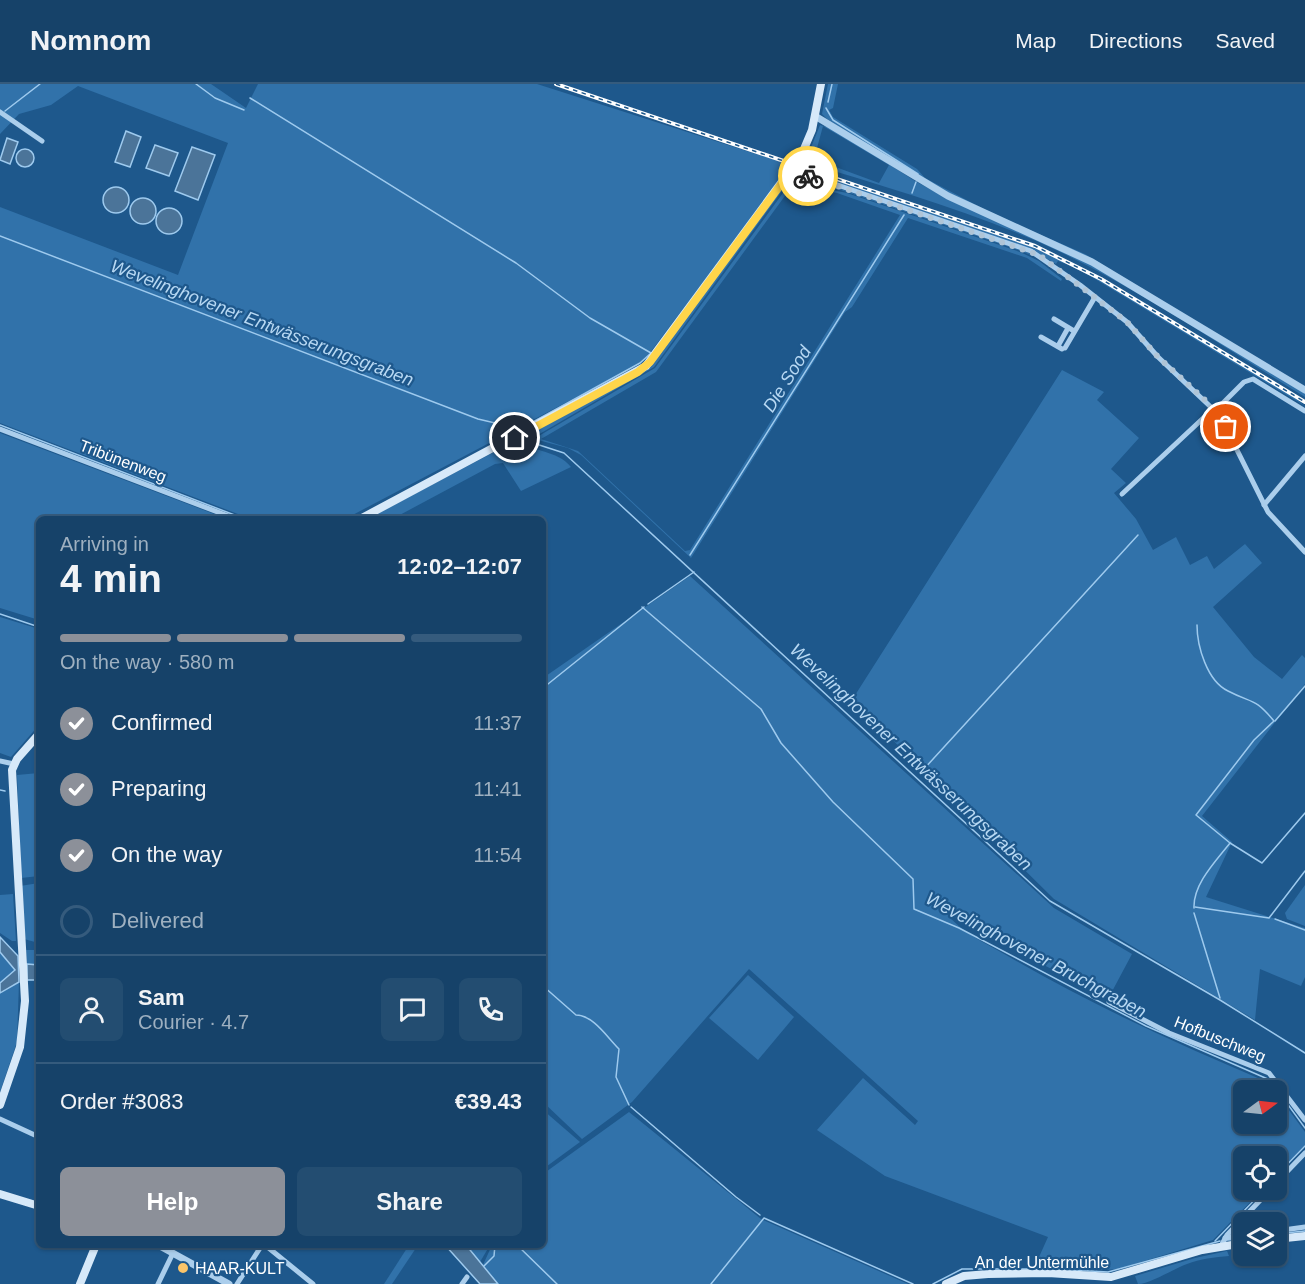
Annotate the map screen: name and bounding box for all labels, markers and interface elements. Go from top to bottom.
text: Nomnom [30,25,151,56]
text: Map [1015,29,1056,52]
text: Directions [1089,29,1182,52]
text: Saved [1215,29,1275,52]
courier [778,146,838,206]
icon: bike [792,160,825,193]
water label: Wevelinghovener Entwässerungsgraben [108,256,416,390]
water label: Die Sood [759,341,816,416]
pin [1200,401,1251,452]
icon: bag [1209,410,1242,443]
pin [489,412,540,463]
icon: home [498,421,531,454]
street label: Tribünenweg [77,437,169,485]
text: Arriving in [60,533,149,555]
text: 12:02–12:07 [397,554,522,579]
text: 4 min [60,557,162,600]
water label: Wevelinghovener Entwässerungsgraben [786,640,1036,874]
text: On the way · 580 m [60,651,235,673]
icon: check [60,707,93,740]
text: Confirmed [111,710,212,735]
text: 11:37 [473,712,522,734]
icon: check [60,773,93,806]
text: Preparing [111,776,206,801]
text: 11:41 [473,778,522,800]
icon: check [60,839,93,872]
text: On the way [111,842,222,867]
text: 11:54 [473,844,522,866]
water label: Wevelinghovener Bruchgraben [922,888,1150,1022]
text: Delivered [111,908,204,933]
button: person [60,978,123,1041]
button: chat [381,978,444,1041]
button: phone [459,978,522,1041]
text: Sam [138,985,184,1010]
text: Courier · 4.7 [138,1011,249,1033]
street label: Hofbuschweg [1172,1013,1268,1065]
north arrow [1233,1080,1287,1134]
map controls [1233,1080,1287,1266]
text: Order #3083 [60,1089,184,1114]
text: €39.43 [455,1089,522,1114]
button: locate [1233,1146,1287,1200]
button: Help [60,1167,285,1236]
button: Share [297,1167,522,1236]
button: layers [1233,1212,1287,1266]
street label: An der Untermühle [975,1254,1109,1271]
place label: HAAR-KULT [195,1260,285,1277]
marker: HAAR-KULT [176,1261,190,1275]

